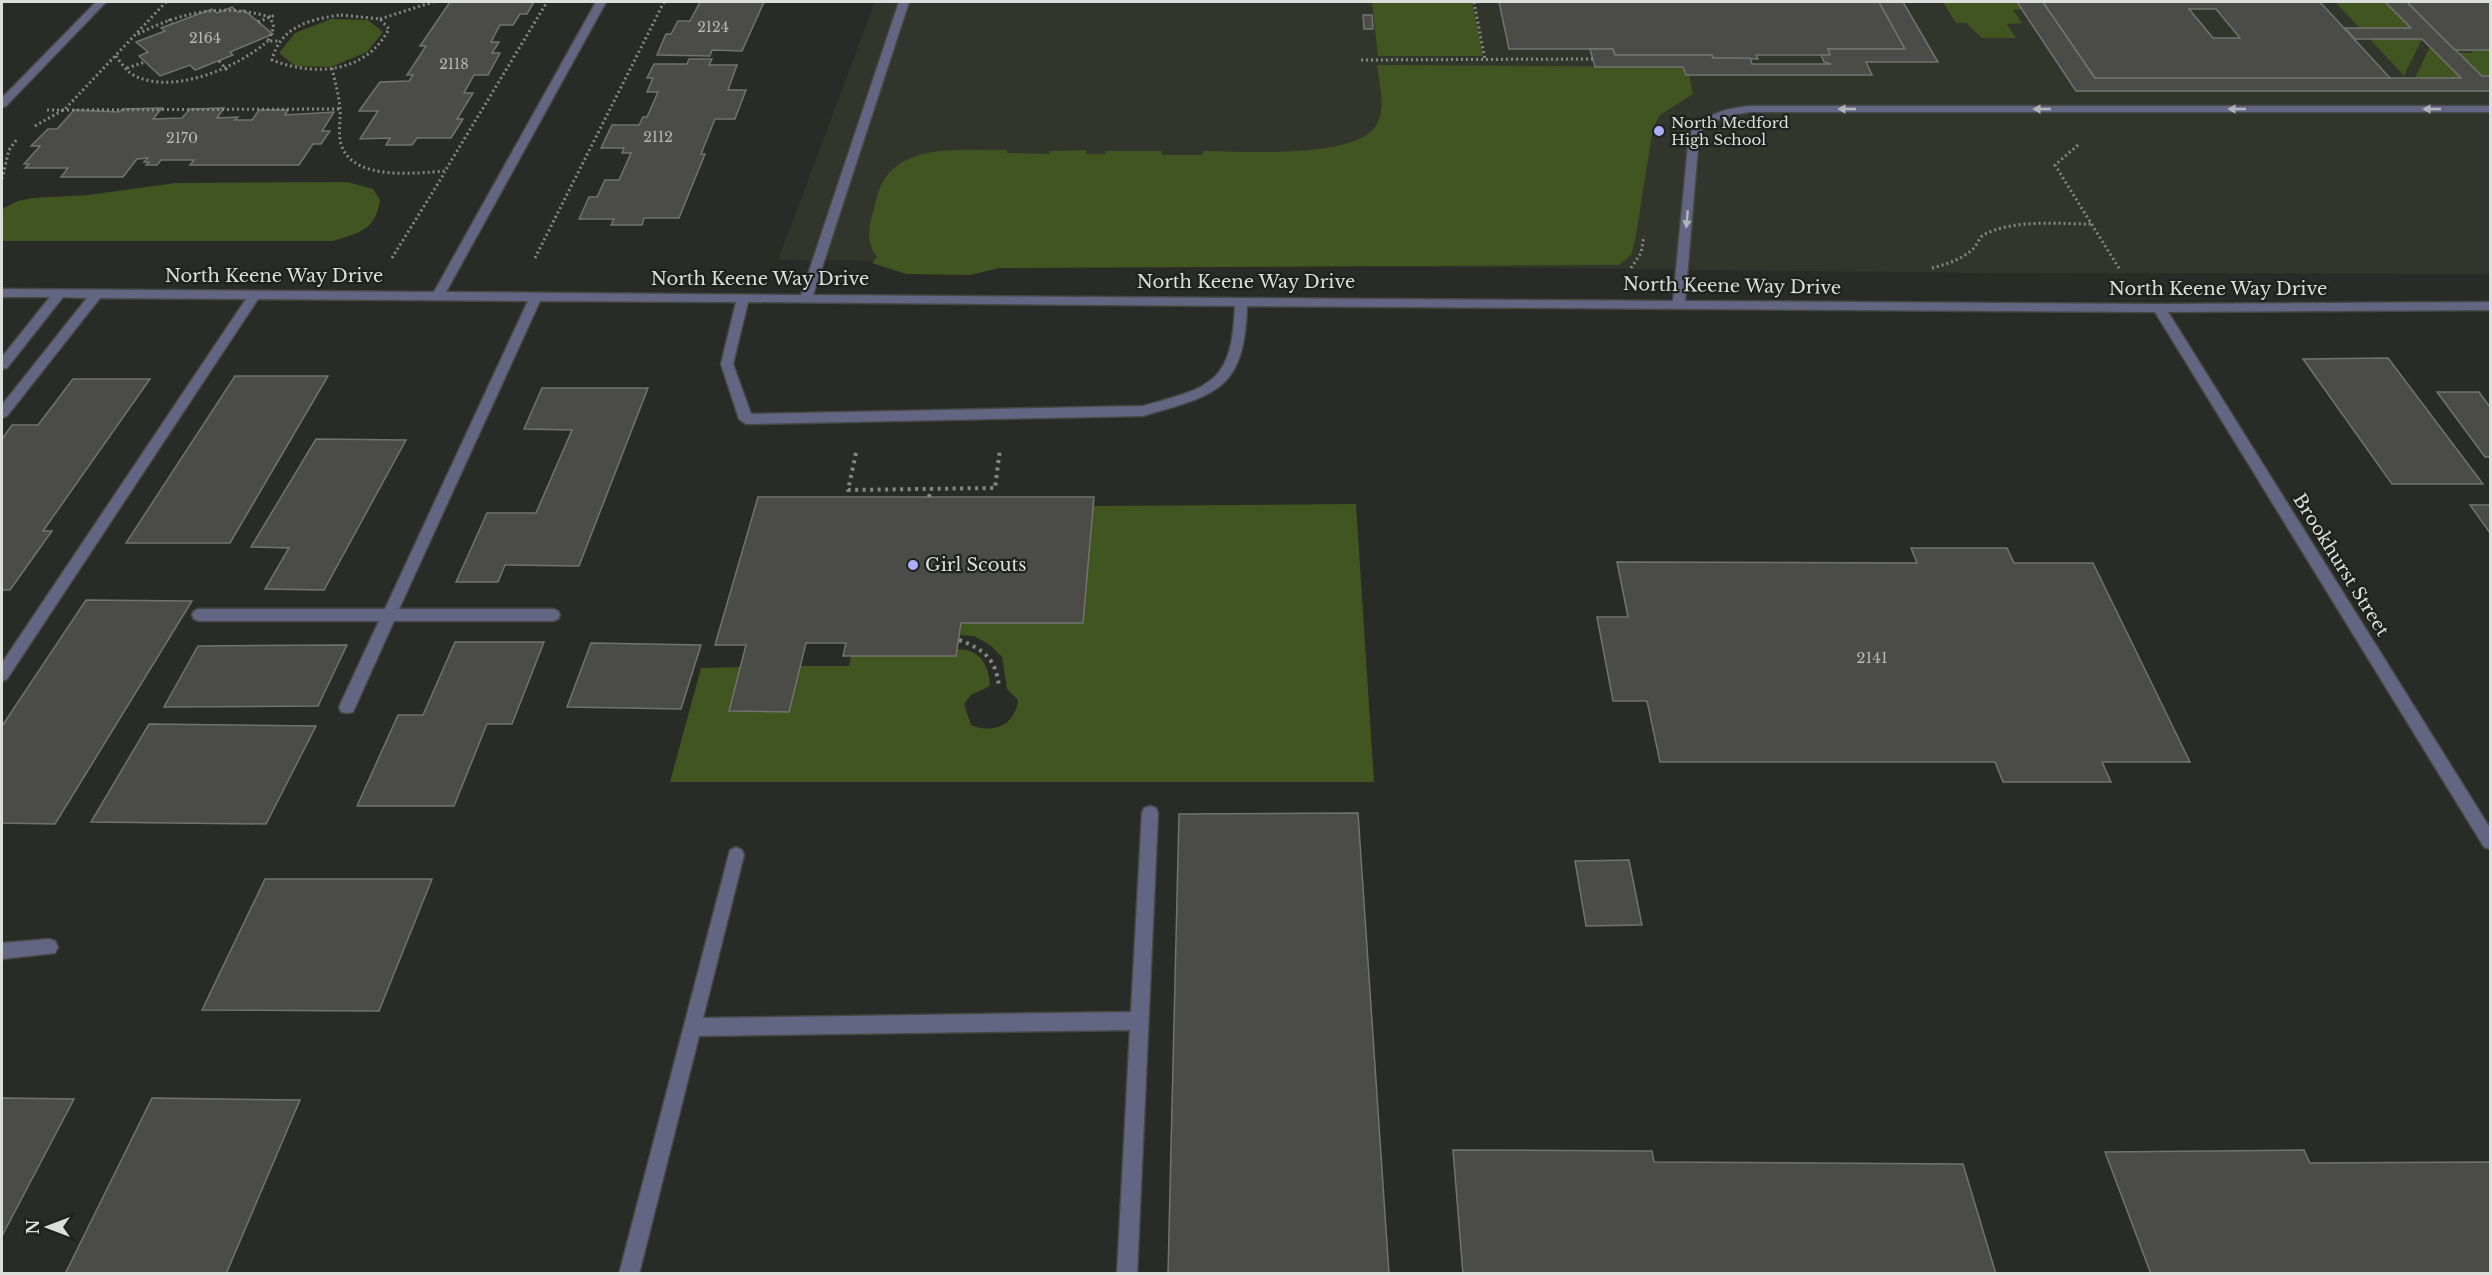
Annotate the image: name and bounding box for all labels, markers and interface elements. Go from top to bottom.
house number: 2124 [697,18,729,36]
house number: 2164 [189,29,221,47]
house number: 2118 [439,55,469,73]
one-way arrow [1838,104,1857,114]
one-way arrow [2033,104,2052,114]
one-way arrow [2228,104,2247,114]
one-way arrow [2423,104,2442,114]
place label: North Medford High School [1671,113,1789,149]
marker: North Medford High School [1652,124,1666,138]
house number: 2112 [643,128,673,146]
house number: 2170 [166,129,198,147]
one-way arrow [1682,209,1692,228]
street label: North Keene Way Drive [165,265,383,287]
street label: North Keene Way Drive [651,268,869,290]
street label: North Keene Way Drive [1137,271,1355,293]
street label: North Keene Way Drive [1623,273,1841,299]
street label: North Keene Way Drive [2109,278,2327,300]
street label: Brookhurst Street [2288,490,2394,641]
place label: Girl Scouts [925,554,1026,576]
marker: Girl Scouts [906,558,920,572]
house number: 2141 [1856,648,1888,667]
north arrow [18,1197,78,1257]
text: N [23,1219,43,1235]

